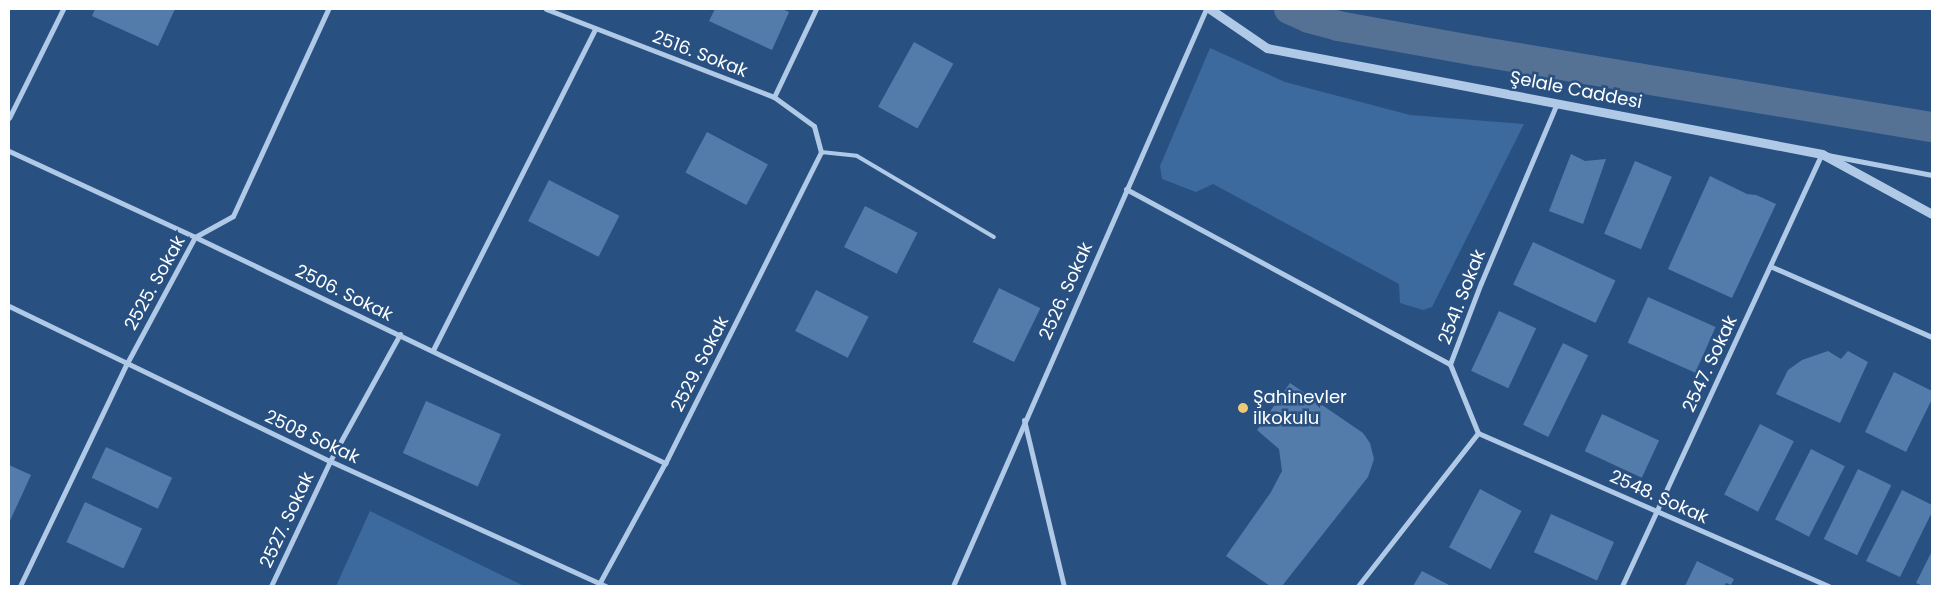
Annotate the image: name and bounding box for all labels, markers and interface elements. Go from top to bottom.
street label: 2516. Sokak [649,26,751,82]
street label: Şelale Caddesi [1508,67,1644,113]
street label: 2525. Sokak [120,232,190,334]
street label: 2526. Sokak [1035,239,1097,343]
street label: 2541. Sokak [1434,246,1490,348]
street label: 2506. Sokak [292,260,396,326]
street label: 2529. Sokak [667,312,733,416]
street label: 2547. Sokak [1678,312,1742,416]
place label: Şahinevler ilkokulu [1253,387,1347,429]
marker: Şahinevler ilkokulu [1237,402,1249,414]
street label: 2508 Sokak [261,406,363,468]
street label: 2548. Sokak [1606,466,1712,528]
street label: 2527. Sokak [255,469,319,571]

